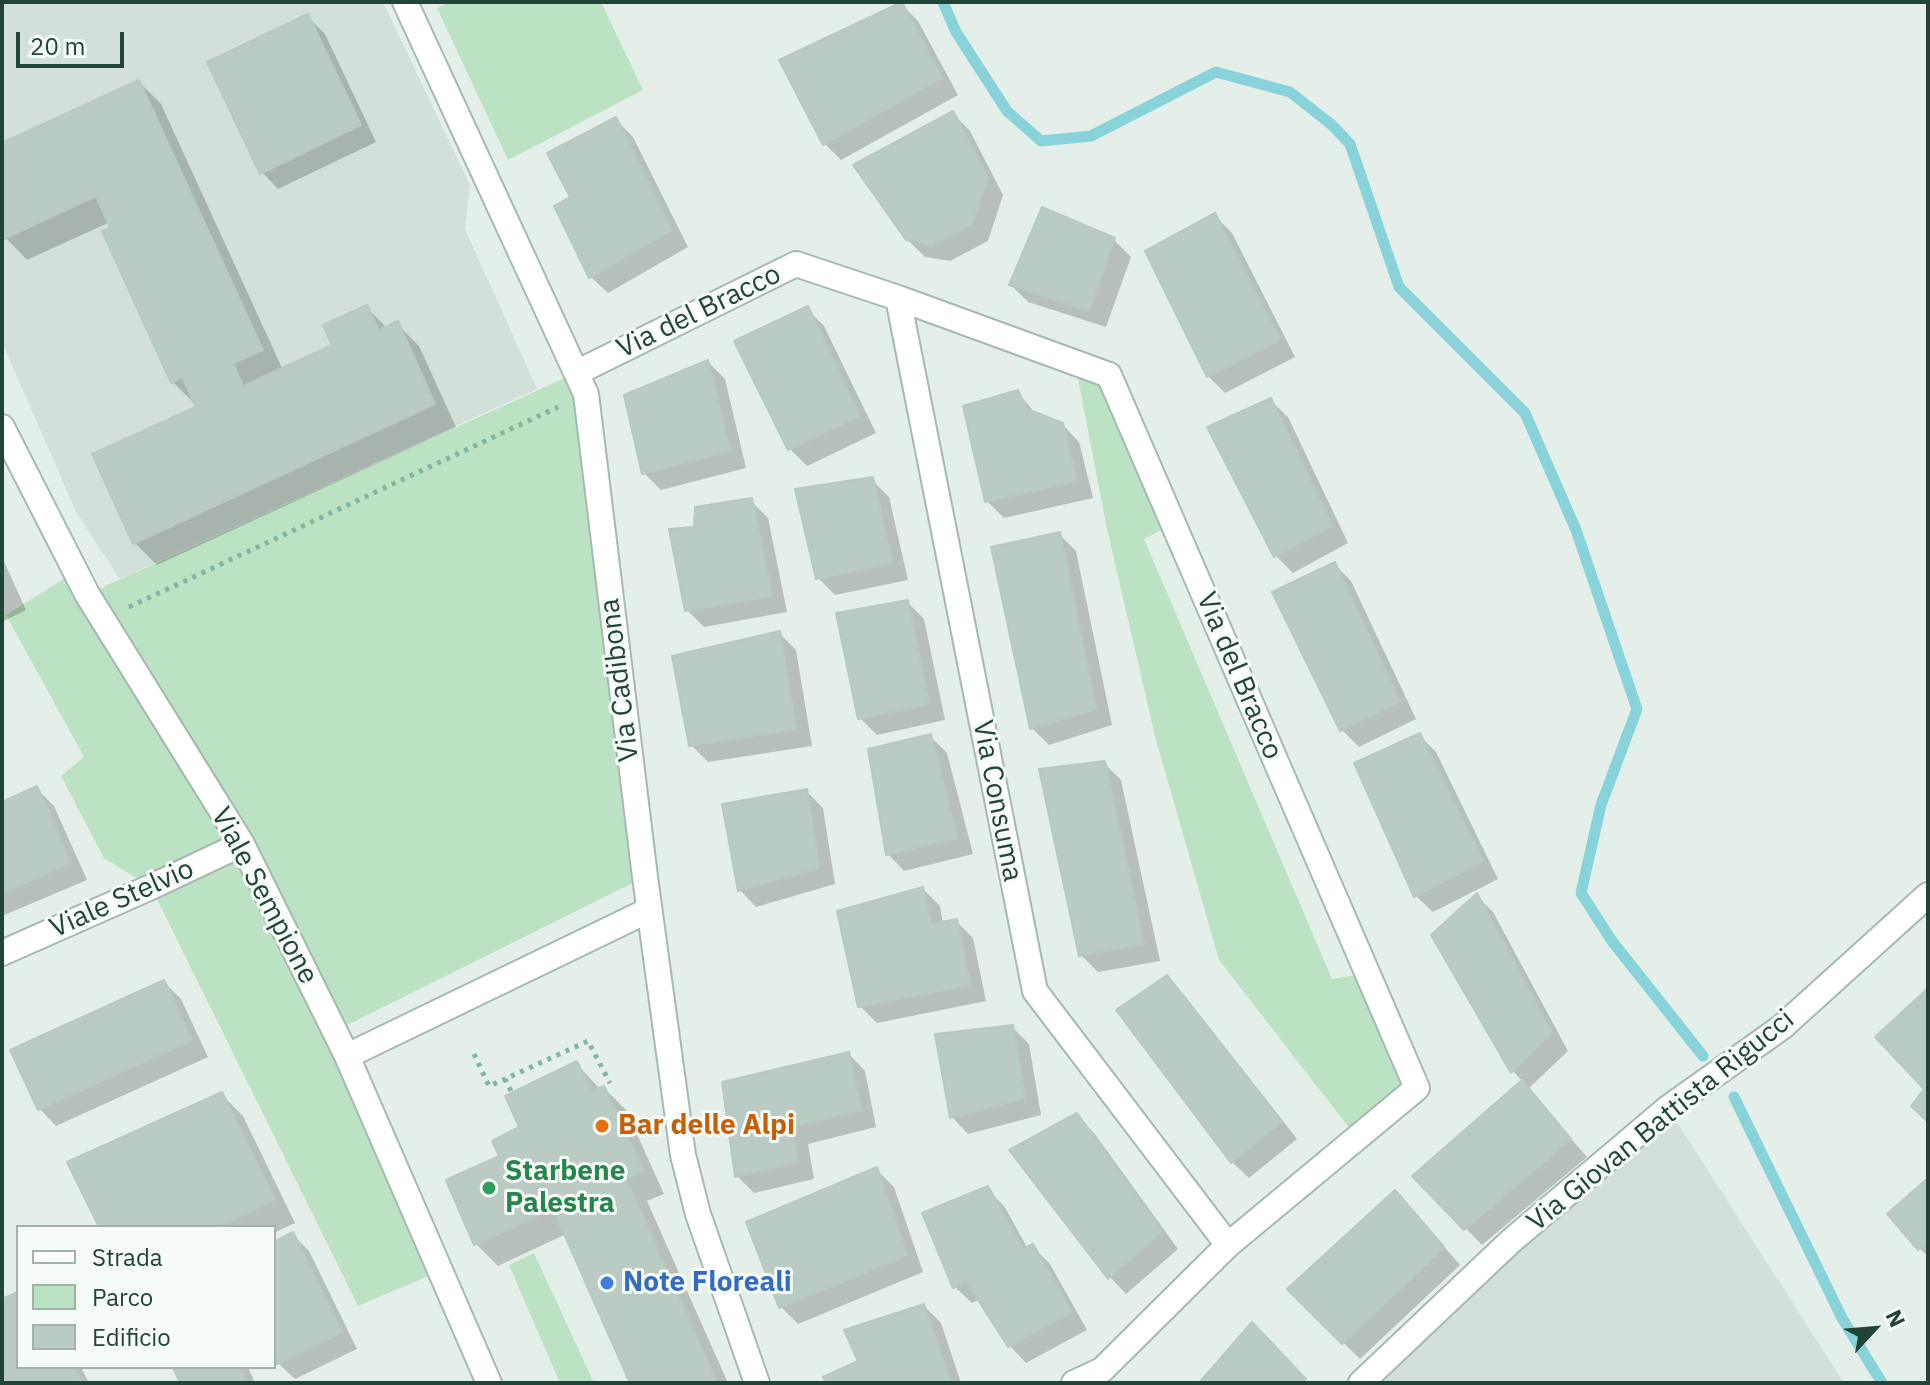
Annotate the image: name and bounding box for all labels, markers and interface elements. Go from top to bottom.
scale bar [20,16,128,66]
text: 20 m [30,30,85,62]
street label: Via del Bracco [611,258,787,366]
street label: Via del Bracco [1189,587,1289,765]
street label: Via Cadibona [593,597,647,763]
street label: Via Consuma [965,718,1029,884]
street label: Viale Sempione [203,802,325,990]
street label: Viale Stelvio [45,852,199,946]
street label: Via Giovan Battista Rigucci [1521,1003,1801,1239]
place label: Bar delle Alpi [618,1109,795,1143]
marker: Bar delle Alpi [593,1117,611,1135]
place label: Starbene Palestra [505,1155,625,1221]
marker: Starbene Palestra [480,1179,498,1197]
legend [16,1225,276,1369]
text: Strada [92,1241,163,1273]
place label: Note Floreali [623,1266,792,1300]
marker: Note Floreali [598,1274,616,1292]
text: Parco [92,1281,153,1313]
north arrow [1834,1289,1914,1369]
text: N [1879,1305,1913,1332]
text: Edificio [92,1321,171,1353]

